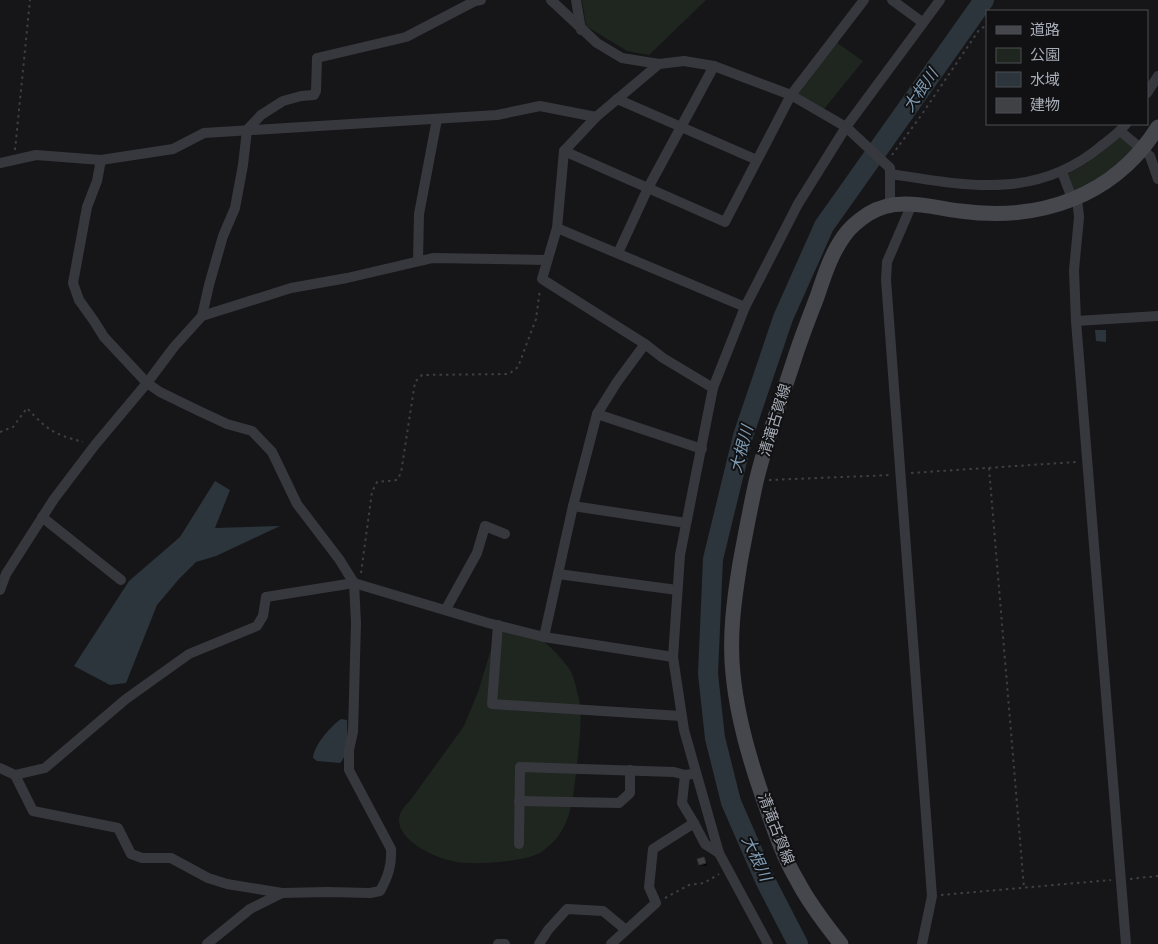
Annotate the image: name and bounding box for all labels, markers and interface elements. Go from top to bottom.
legend [986,10,1148,125]
text: 道路 [1030,21,1060,39]
text: 公園 [1030,46,1060,64]
water label: 大根川 [899,64,943,115]
text: 水域 [1030,71,1060,89]
text: 建物 [1030,96,1060,114]
street label: 清滝古賀線 [755,381,795,459]
water label: 大根川 [726,422,757,475]
street label: 清滝古賀線 [754,791,798,867]
water label: 大根川 [738,832,776,886]

